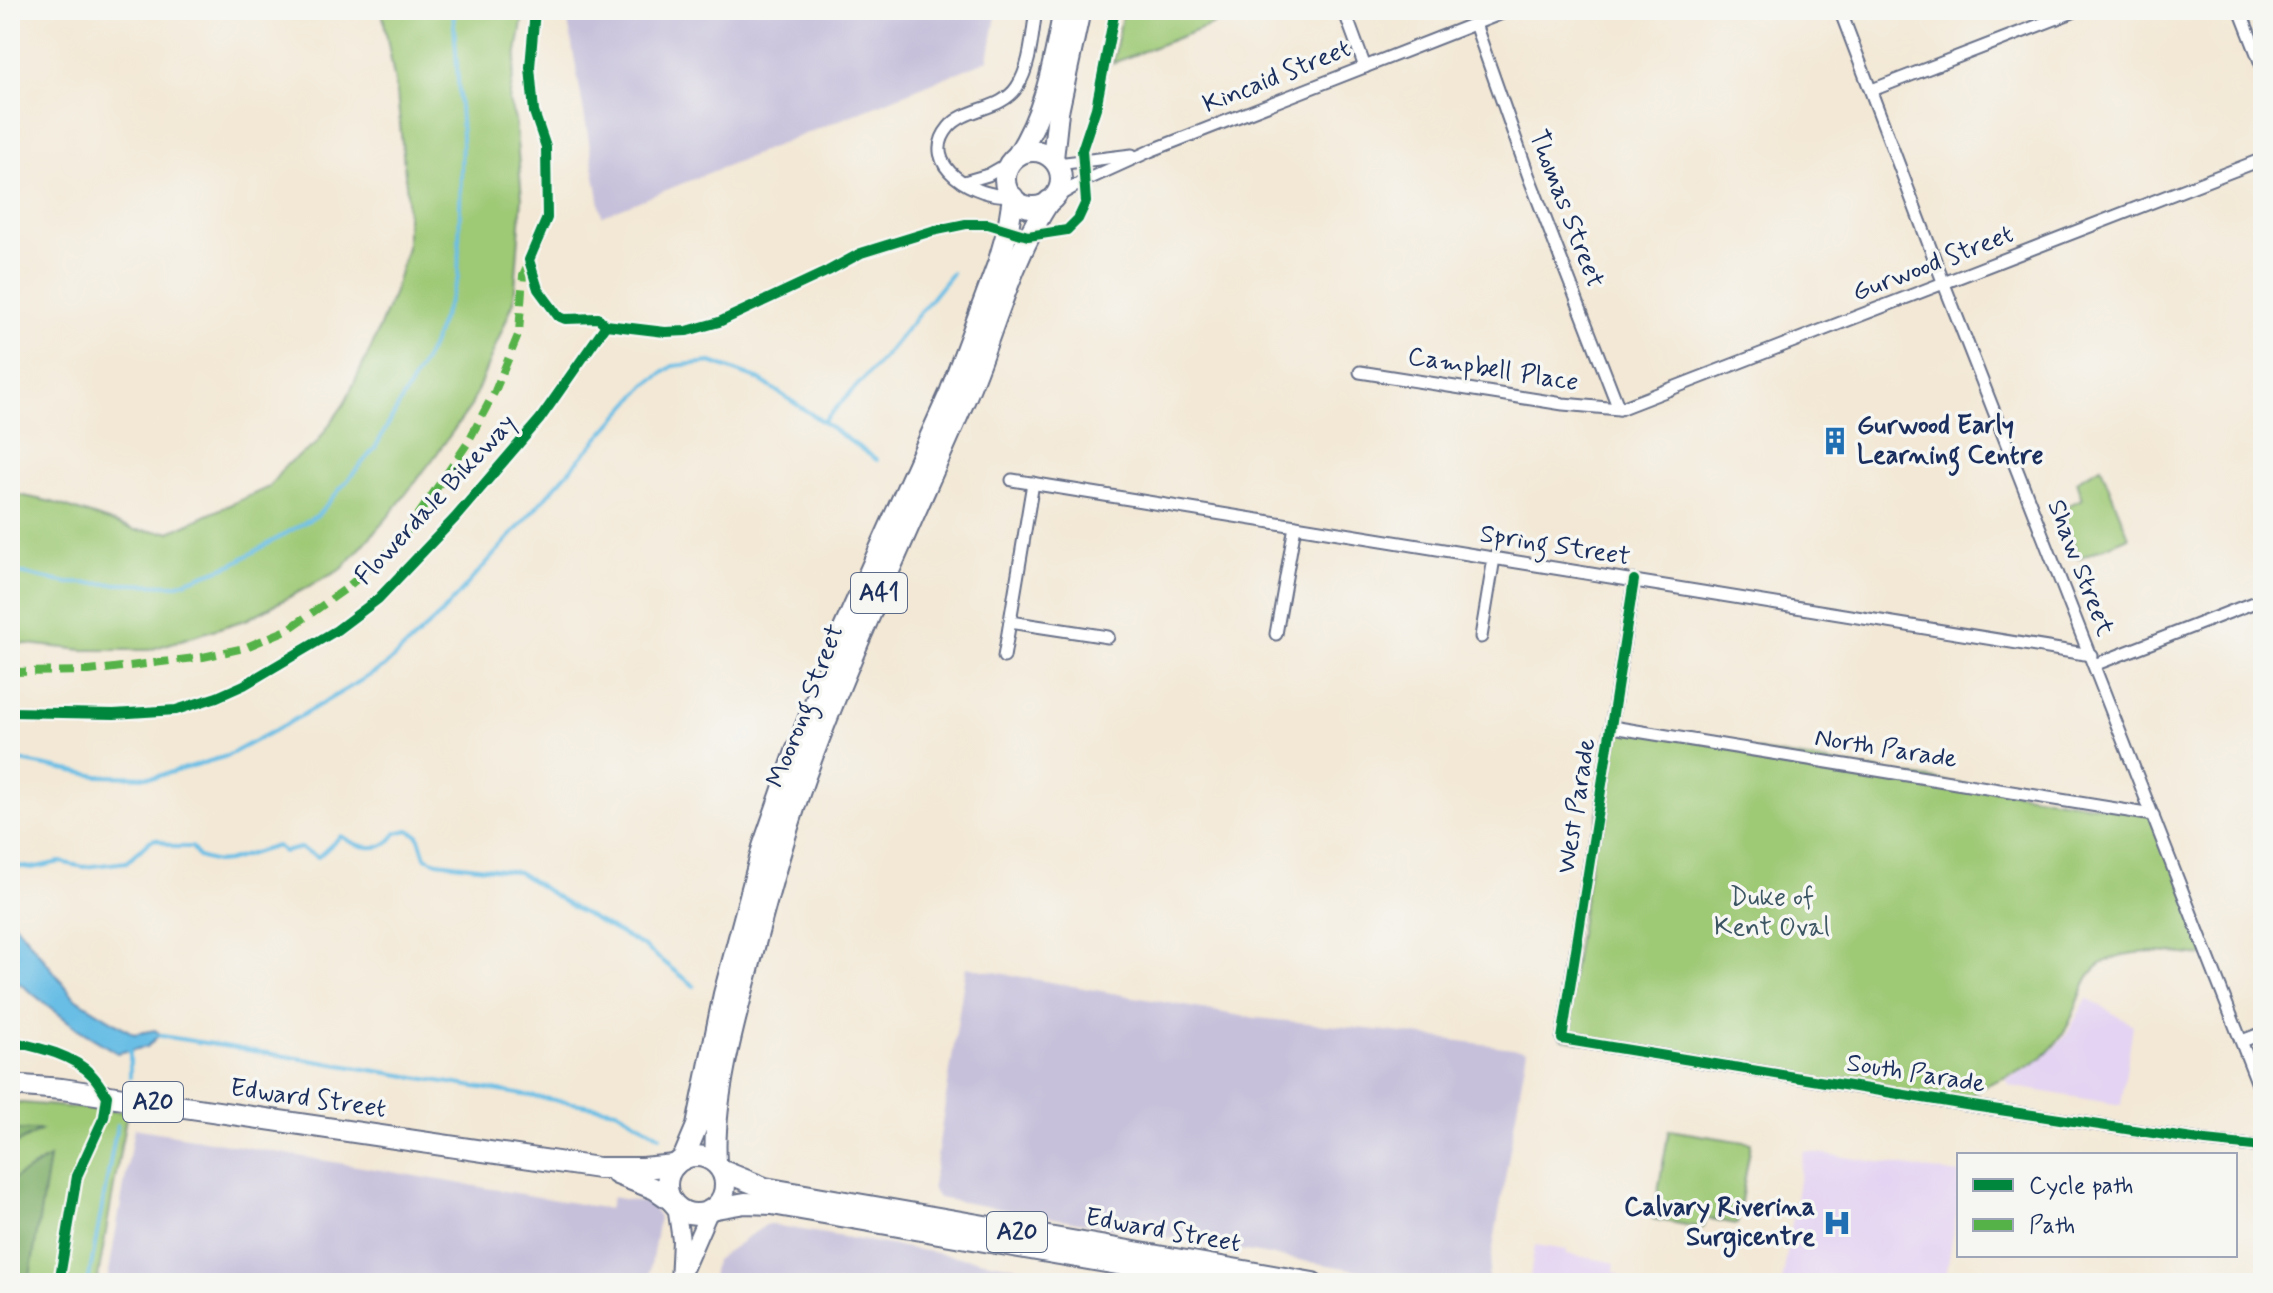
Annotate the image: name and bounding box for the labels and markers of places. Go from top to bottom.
place label: Gurwood Early Learning Centre [1857,409,2043,476]
building icon: Gurwood Early Learning Centre [1820,426,1850,456]
place label: Calvary Riverina Surgicentre [1624,1191,1815,1258]
hospital icon: Calvary Riverina Surgicentre [1822,1208,1852,1238]

